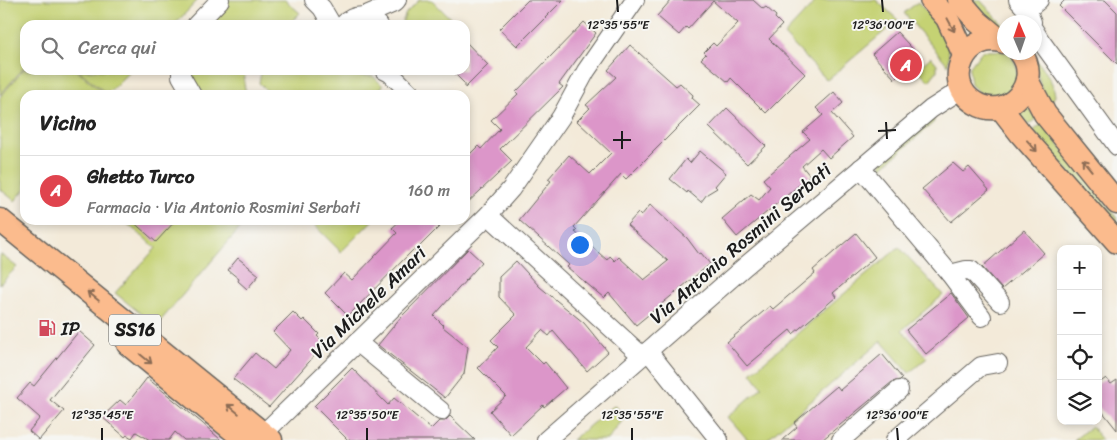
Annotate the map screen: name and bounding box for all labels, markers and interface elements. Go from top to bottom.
text: 12°35'55"E [587,14,650,36]
text: 12°36'00"E [852,14,915,36]
north arrow [997,15,1042,60]
one-way arrow [946,18,956,33]
search box [20,20,470,75]
text: Cerca qui [78,31,156,64]
icon: search [38,34,66,62]
pin: A [890,46,922,84]
text: Vicino [40,104,96,142]
one-way arrow [1026,139,1038,152]
street label: Via Antonio Rosmini Serbati [642,154,840,332]
one-way arrow [1081,159,1092,172]
text: Ghetto Turco [87,160,194,193]
text: A [51,176,61,205]
text: 160 m [407,176,450,205]
text: Farmacia · Via Antonio Rosmini Serbati [87,193,360,222]
your location [567,232,593,258]
street label: Via Michele Amari [302,237,435,367]
map controls [1057,245,1102,425]
button: + [1057,245,1102,290]
one-way arrow [87,290,100,301]
button: − [1057,290,1102,335]
place label: IP [60,312,81,345]
road number: SS16 [109,314,161,346]
fuel station icon: IP [37,318,57,338]
button: locate [1057,335,1102,380]
one-way arrow [139,353,152,364]
button: layers [1057,380,1102,425]
text: 12°35'45"E [71,404,134,426]
one-way arrow [227,404,240,415]
text: 12°35'50"E [336,404,399,426]
text: 12°35'55"E [601,404,664,426]
text: 12°36'00"E [866,404,929,426]

